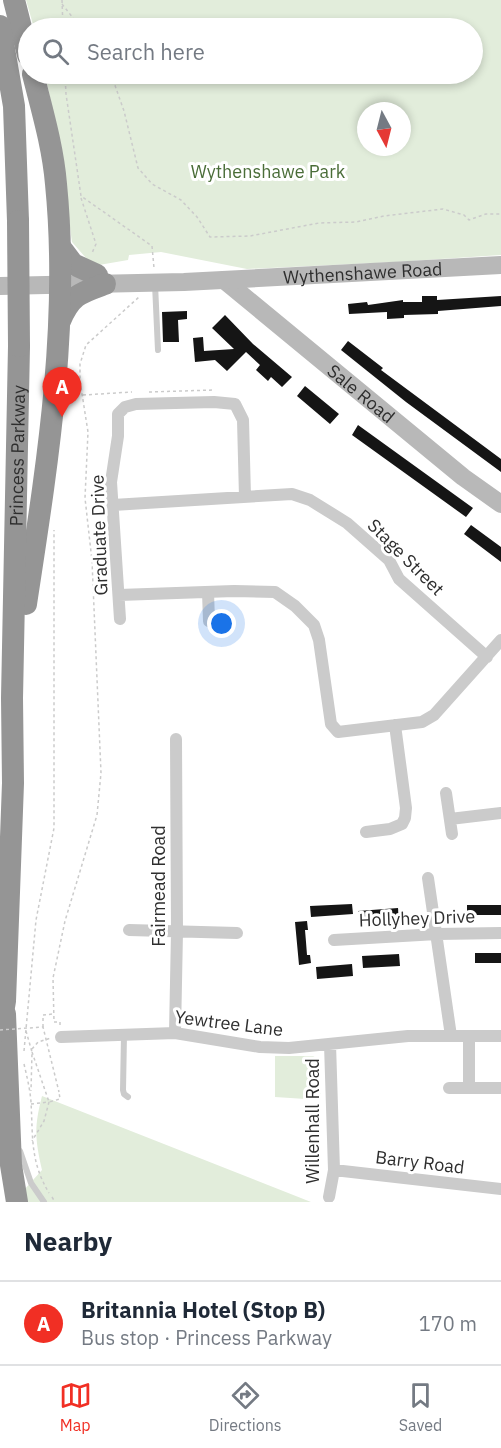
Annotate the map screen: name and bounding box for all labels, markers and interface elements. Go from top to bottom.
search box [18,18,483,84]
icon: search [39,35,72,68]
text: Search here [87,37,205,66]
north arrow [357,102,411,156]
park label: Wythenshawe Park [191,160,346,183]
street label: Wythenshawe Road [282,257,443,288]
street label: Sale Road [323,359,400,428]
pin: A [42,368,82,417]
street label: Princess Parkway [4,385,30,526]
street label: Graduate Drive [85,474,113,596]
street label: Stage Street [363,514,449,600]
your location [207,609,236,638]
street label: Fairmead Road [147,825,170,947]
street label: Hollyhey Drive [358,904,476,932]
street label: Yewtree Lane [174,1005,285,1041]
street label: Willenhall Road [301,1058,324,1184]
street label: Barry Road [374,1145,466,1179]
text: Nearby [24,1224,112,1258]
text: Britannia Hotel (Stop B) [81,1295,325,1324]
text: A [37,1310,50,1337]
text: 170 m [419,1310,477,1337]
text: Bus stop · Princess Parkway [81,1324,332,1351]
tab: Map [59,1379,92,1435]
tab: Directions [209,1379,282,1435]
tab: Saved [399,1379,442,1435]

